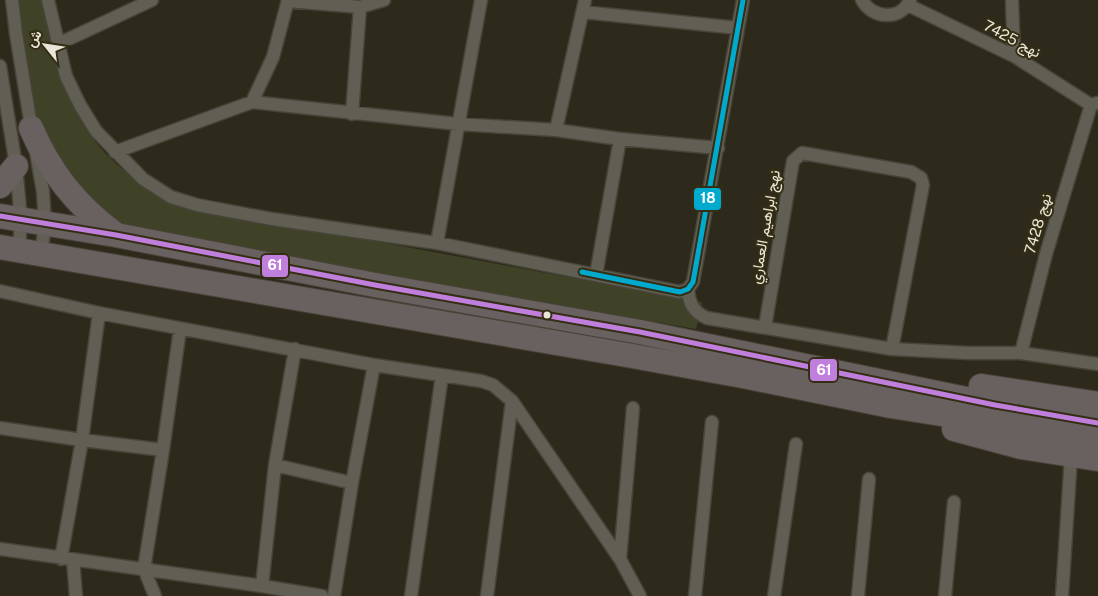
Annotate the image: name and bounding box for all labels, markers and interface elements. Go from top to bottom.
street label: نهج 7425 [979,16,1044,63]
north arrow [20,20,70,70]
text: ش [23,27,46,50]
street label: نهج ابراهيم العماري [746,169,788,286]
line badge: 18 [693,187,722,211]
text: 18 [700,190,716,206]
street label: نهج 7428 [1021,192,1057,257]
line badge: 61 [261,254,289,278]
text: 61 [267,257,283,273]
unlabelled marker [542,310,552,320]
line badge: 61 [809,358,838,382]
text: 61 [816,362,832,378]

